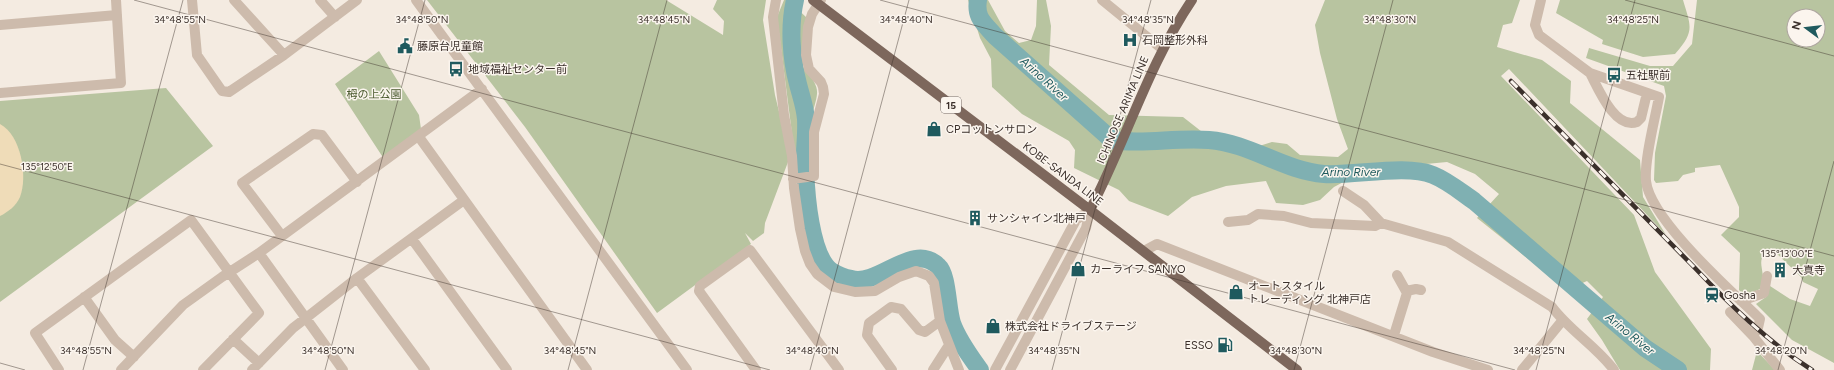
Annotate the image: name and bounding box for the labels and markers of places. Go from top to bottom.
hospital icon: 石岡整形外科 [1121,31,1139,49]
place label: 石岡整形外科 [1142,34,1208,47]
public building icon: 藤原台児童館 [396,37,414,55]
place label: 藤原台児童館 [417,40,483,53]
bus stop icon: 地域福祉センター前 [447,60,465,78]
place label: 地域福祉センター前 [468,63,567,76]
bus stop icon: 五社駅前 [1605,66,1623,84]
place label: 五社駅前 [1626,69,1670,82]
shop icon: CPコットンサロン [925,120,943,138]
place label: CPコットンサロン [946,123,1037,136]
building icon: サンシャイン北神戸 [966,209,984,227]
place label: サンシャイン北神戸 [987,212,1086,225]
shop icon: カーライフ SANYO [1069,260,1087,278]
building icon: 大真寺 [1771,261,1789,279]
place label: カーライフ SANYO [1090,263,1186,276]
place label: 大真寺 [1792,264,1825,277]
place label: オートスタイル トレーディング 北神戸店 [1248,280,1371,306]
shop icon: オートスタイル トレーディング 北神戸店 [1227,283,1245,301]
station icon: Gosha [1703,286,1721,304]
place label: Gosha [1724,289,1756,302]
shop icon: 株式会社ドライブステージ [984,317,1002,335]
place label: 株式会社ドライブステージ [1005,320,1137,333]
fuel station icon: ESSO [1216,336,1234,354]
place label: ESSO [1184,339,1213,352]

